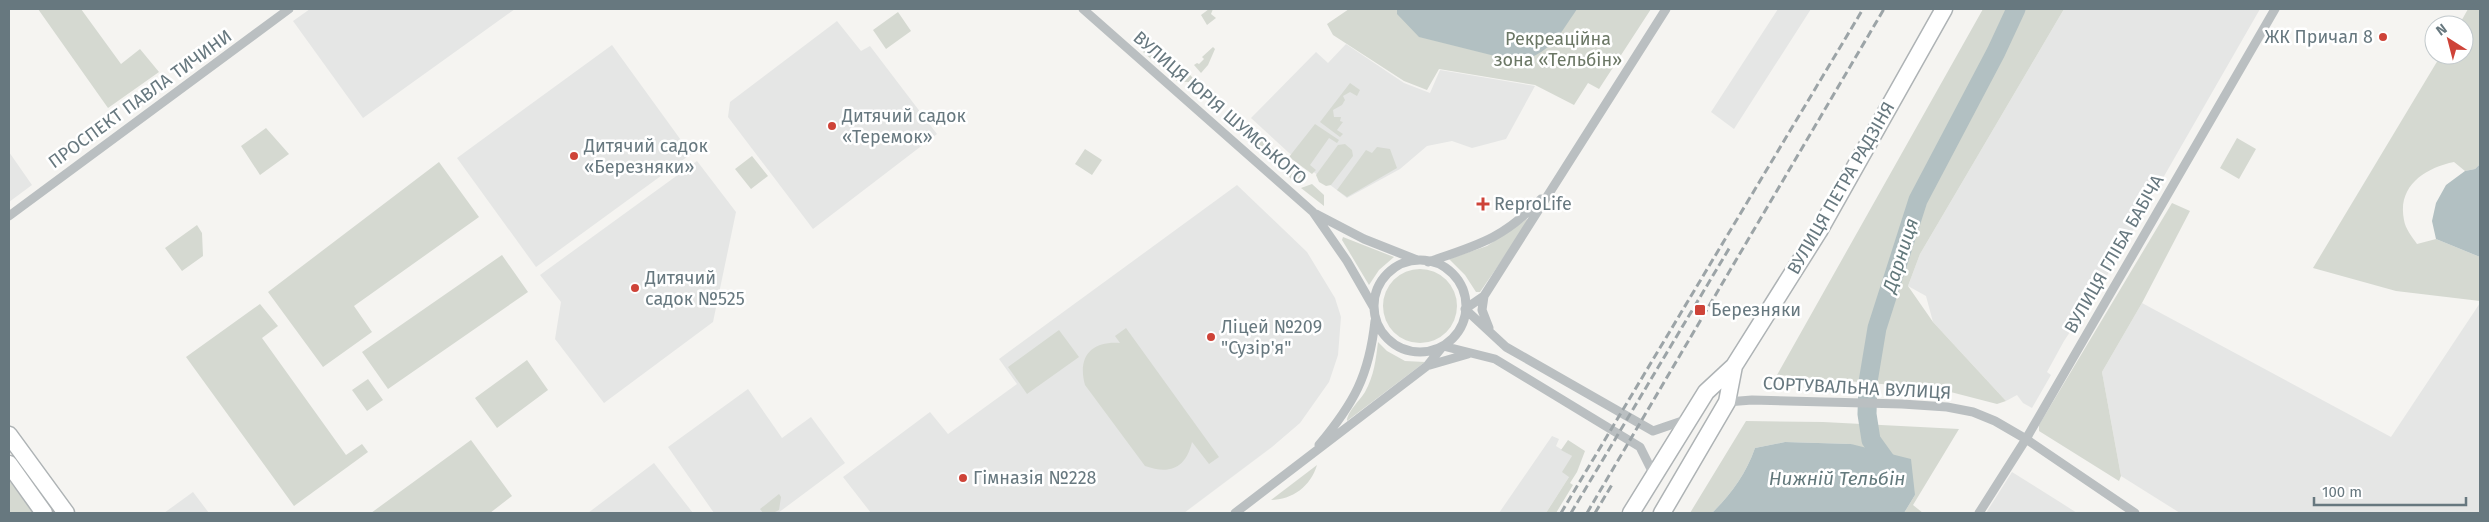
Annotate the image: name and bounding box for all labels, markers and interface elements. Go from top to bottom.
north arrow [2424,15,2474,65]
text: N [2433,20,2450,39]
street label: ПРОСПЕКТ ПАВЛА ТИЧИНИ [44,25,236,173]
place label: ЖК Причал 8 [2264,26,2373,48]
street label: ВУЛИЦЯ ЮРІЯ ШУМСЬКОГО [1129,27,1311,189]
park label: Рекреаційна зона «Тельбін» [1494,28,1622,71]
marker: ЖК Причал 8 [2377,31,2389,43]
street label: ВУЛИЦЯ ПЕТРА РАДЗІНЯ [1783,98,1899,278]
place label: Дитячий садок «Теремок» [841,105,967,148]
marker: Дитячий садок «Теремок» [826,120,838,132]
place label: Дитячий садок «Березняки» [583,135,709,178]
marker: Дитячий садок «Березняки» [568,150,580,162]
street label: ВУЛИЦЯ ГЛІБА БАБІЧА [2060,170,2169,337]
place label: ReproLife [1494,193,1572,215]
marker: ReproLife [1476,197,1490,211]
water label: Дарниця [1877,215,1923,297]
place label: Дитячий садок №525 [644,267,745,310]
marker: Дитячий садок №525 [629,282,641,294]
place label: Березняки [1711,299,1801,321]
marker: Березняки [1693,303,1707,317]
place label: Ліцей №209 "Сузір'я" [1221,316,1322,359]
marker: Ліцей №209 "Сузір'я" [1205,331,1217,343]
street label: СОРТУВАЛЬНА ВУЛИЦЯ [1762,372,1952,404]
place label: Гімназія №228 [973,467,1097,489]
water label: Нижній Тельбін [1769,467,1905,490]
marker: Гімназія №228 [957,472,969,484]
scale bar [2314,474,2466,506]
text: 100 m [2322,483,2362,501]

